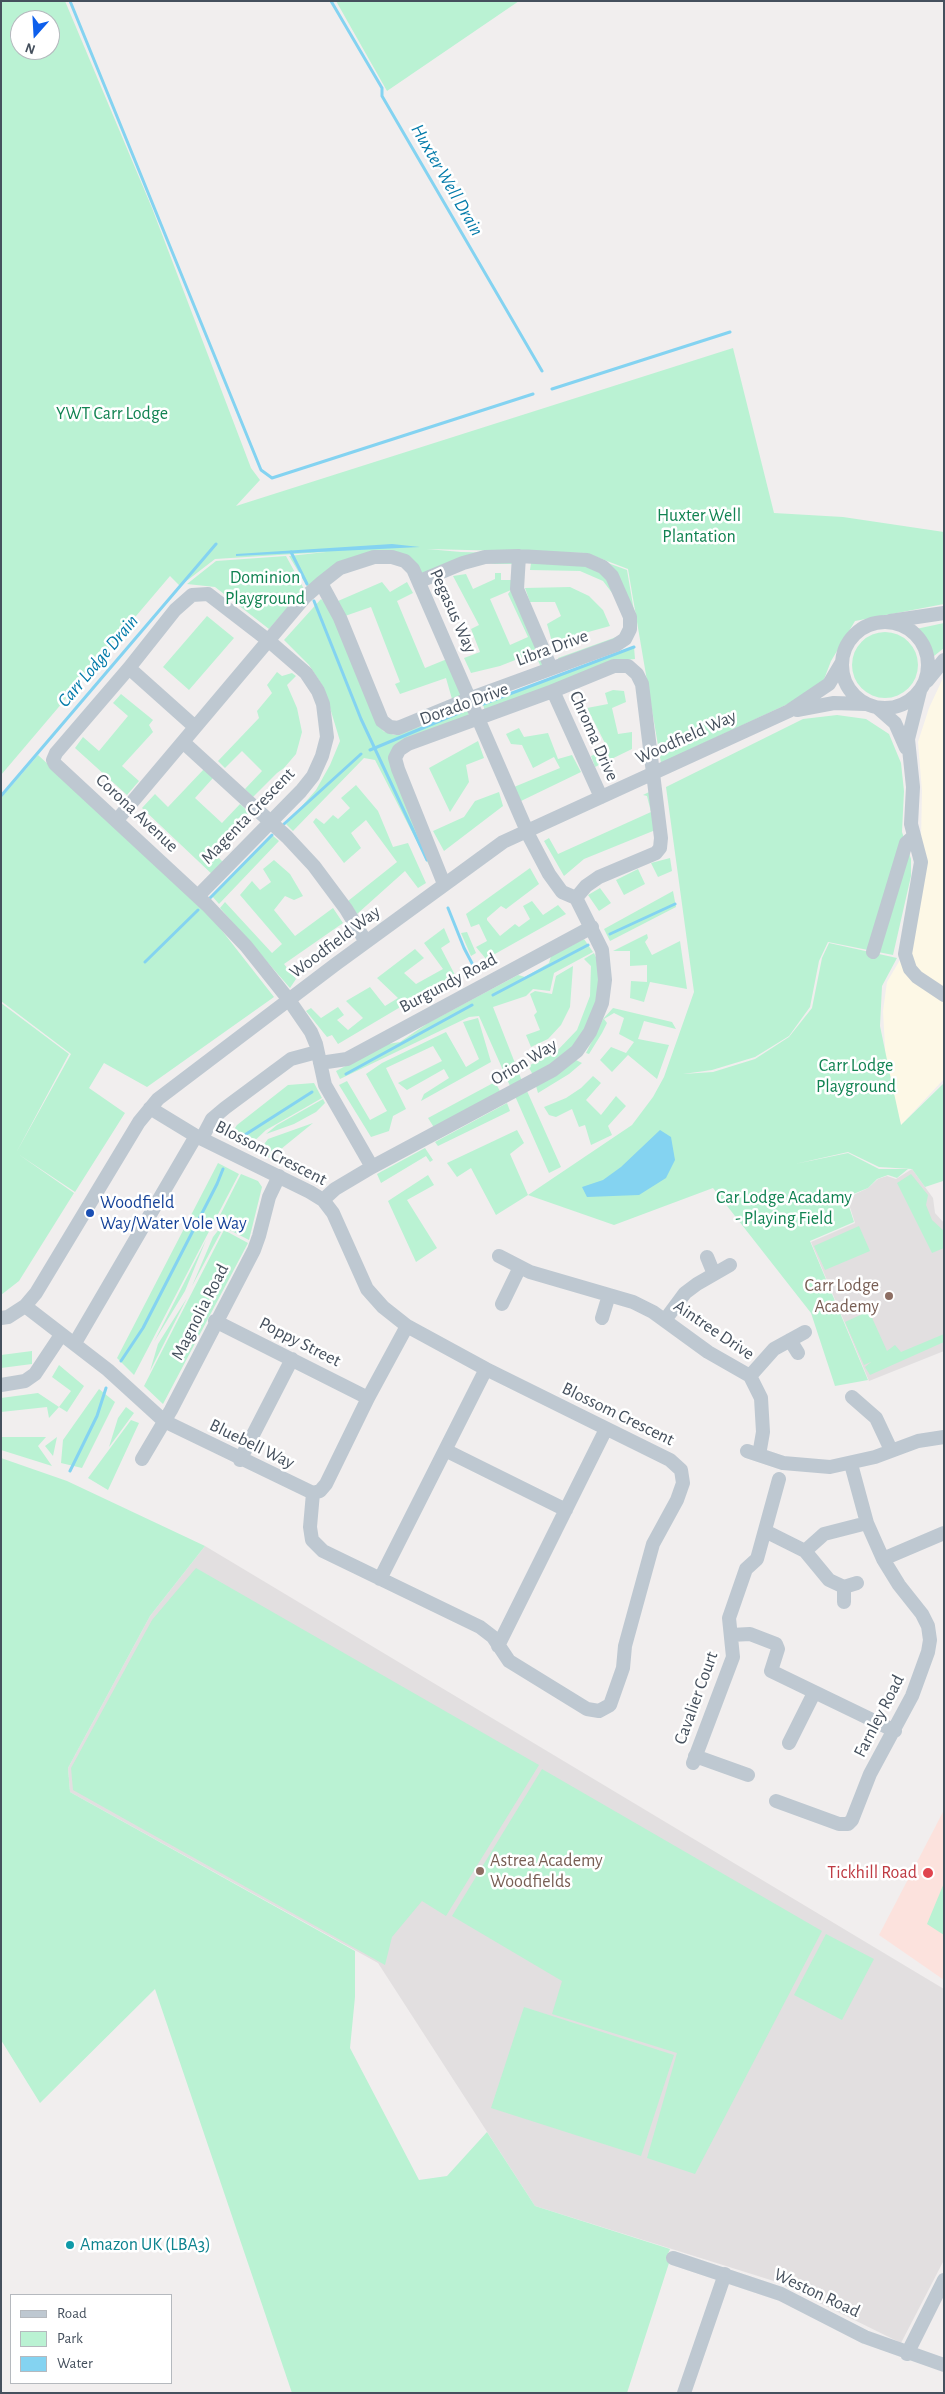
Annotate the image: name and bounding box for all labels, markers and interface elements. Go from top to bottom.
north arrow [10,10,60,60]
text: N [24,40,37,56]
water label: Huxter Well Drain [406,120,488,240]
park label: YWT Carr Lodge [56,403,168,425]
park label: Huxter Well Plantation [657,505,741,548]
street label: Pegasus Way [425,566,481,656]
park label: Dominion Playground [225,567,305,610]
water label: Carr Lodge Drain [53,610,143,712]
street label: Libra Drive [513,625,591,671]
street label: Dorado Drive [417,678,511,730]
street label: Chroma Drive [565,688,623,784]
street label: Woodfield Way [632,705,740,769]
street label: Magenta Crescent [197,763,299,869]
street label: Corona Avenue [91,769,183,857]
street label: Woodfield Way [285,901,385,983]
street label: Burgundy Road [396,948,500,1018]
street label: Orion Way [487,1034,561,1090]
park label: Carr Lodge Playground [816,1055,896,1098]
street label: Blossom Crescent [212,1116,330,1190]
park label: Car Lodge Acadamy - Playing Field [716,1187,852,1230]
place label: Woodfield Way/Water Vole Way [100,1192,247,1234]
marker: Woodfield Way/Water Vole Way [84,1207,96,1219]
street label: Magnolia Road [167,1260,233,1364]
place label: Carr Lodge Academy [804,1275,879,1318]
marker: Carr Lodge Academy [883,1290,895,1302]
street label: Aintree Drive [670,1295,758,1365]
street label: Poppy Street [256,1312,344,1372]
street label: Blossom Crescent [558,1377,678,1451]
street label: Bluebell Way [206,1414,298,1474]
street label: Cavalier Court [669,1649,723,1747]
street label: Farnley Road [849,1671,909,1761]
place label: Astrea Academy Woodfields [490,1850,603,1892]
place label: Tickhill Road [827,1862,917,1884]
marker: Astrea Academy Woodfields [474,1865,486,1877]
marker: Tickhill Road [921,1866,935,1880]
place label: Amazon UK (LBA3) [80,2234,211,2256]
marker: Amazon UK (LBA3) [64,2239,76,2251]
street label: Weston Road [771,2264,863,2322]
legend [10,2294,172,2384]
text: Road [57,2306,87,2321]
text: Park [57,2331,83,2346]
text: Water [57,2356,93,2371]

